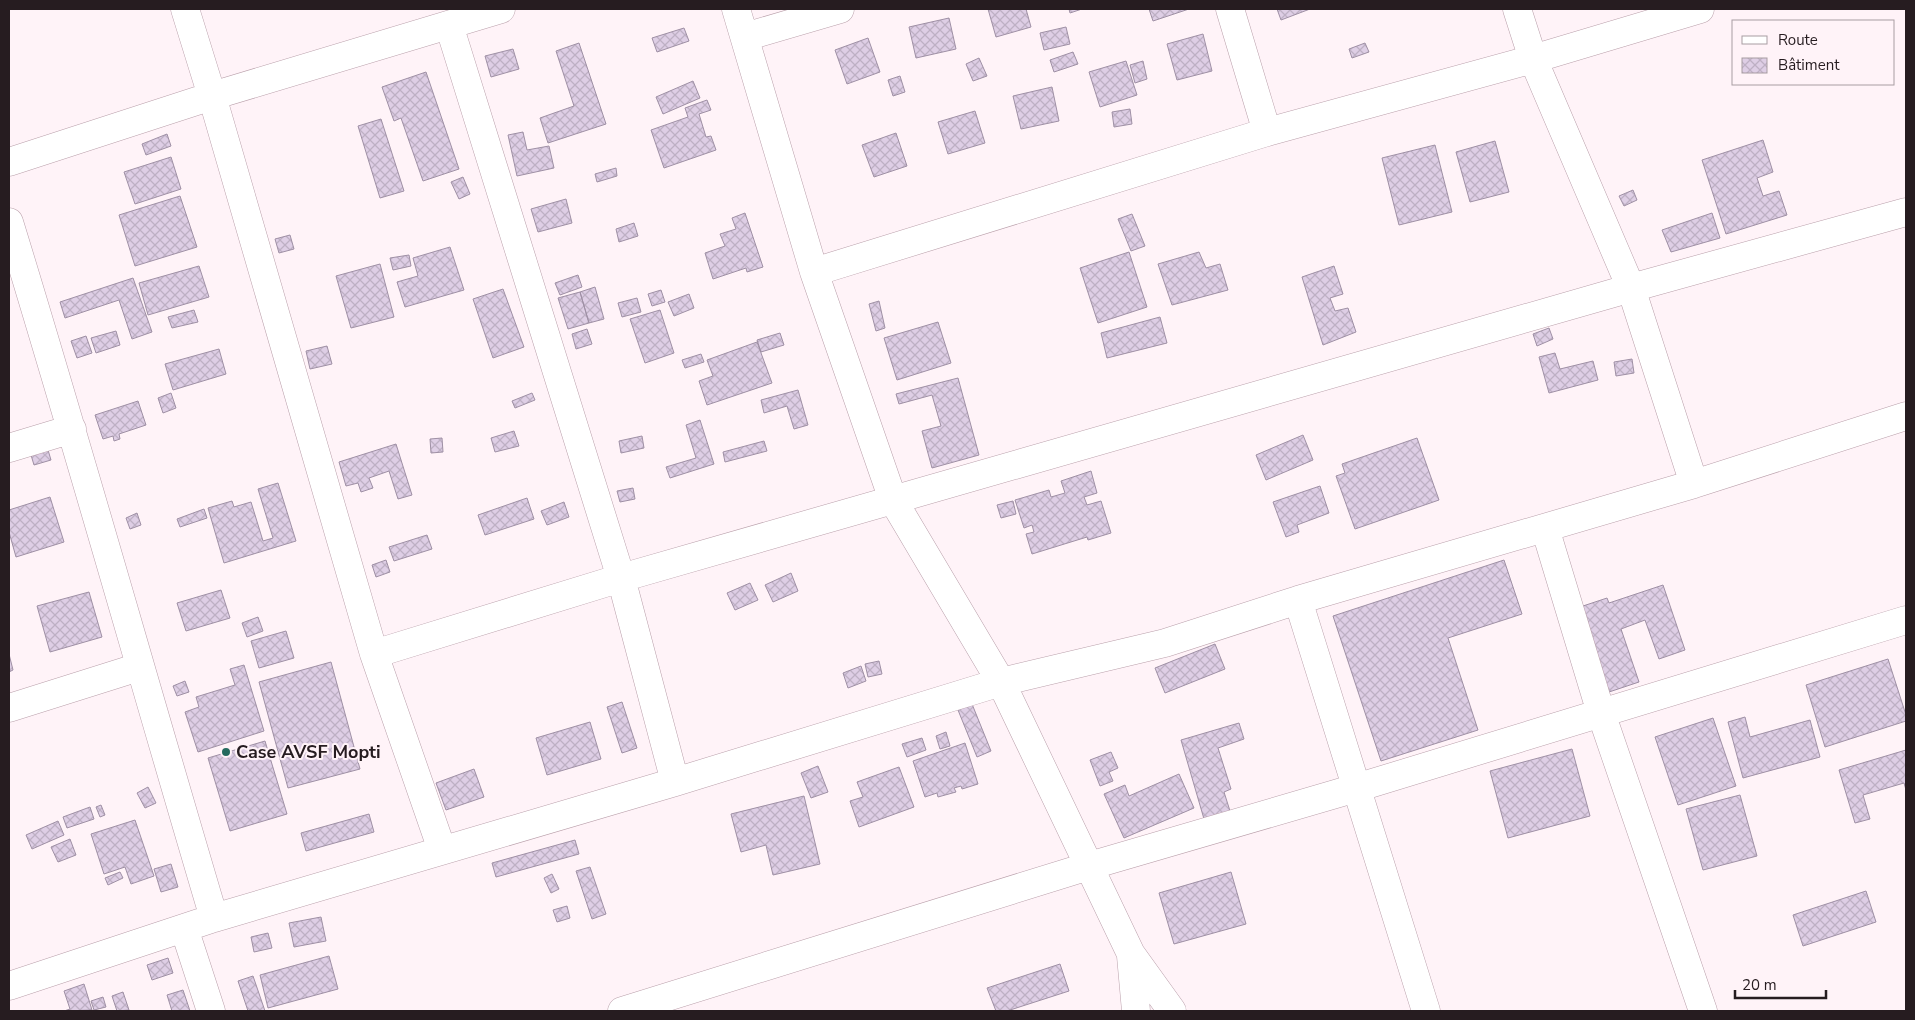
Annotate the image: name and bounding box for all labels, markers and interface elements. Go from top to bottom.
legend [1732,20,1895,85]
text: Route [1778,30,1818,50]
text: Bâtiment [1778,55,1840,75]
place label: Case AVSF Mopti [236,740,381,764]
marker: Case AVSF Mopti [220,746,232,758]
scale bar [1735,968,1826,1000]
text: 20 m [1742,975,1777,995]

